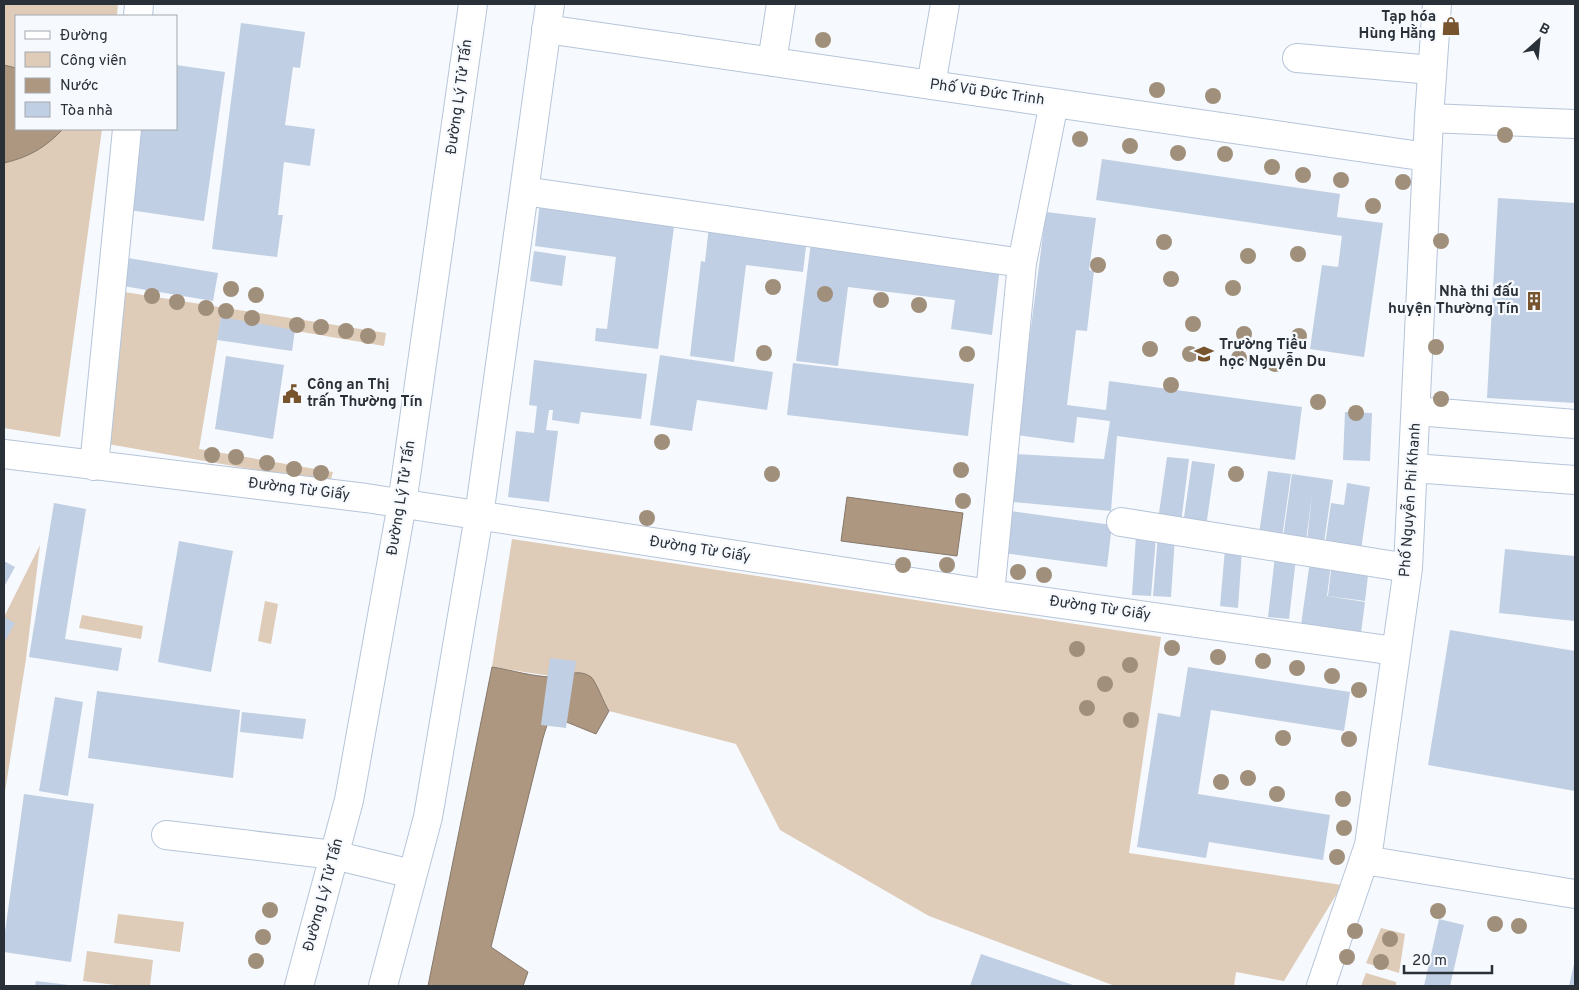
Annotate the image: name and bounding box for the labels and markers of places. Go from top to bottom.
place label: Tạp hóa Hùng Hằng [1359,8,1436,44]
shop icon: Tạp hóa Hùng Hằng [1440,15,1462,37]
place label: Nhà thi đấu huyện Thường Tín [1388,282,1519,319]
building icon: Nhà thi đấu huyện Thường Tín [1523,290,1545,312]
place label: Trường Tiểu học Nguyễn Du [1219,334,1326,372]
school or university icon: Trường Tiểu học Nguyễn Du [1193,343,1215,365]
place label: Công an Thị trấn Thường Tín [307,376,423,412]
public building icon: Công an Thị trấn Thường Tín [281,383,303,405]

